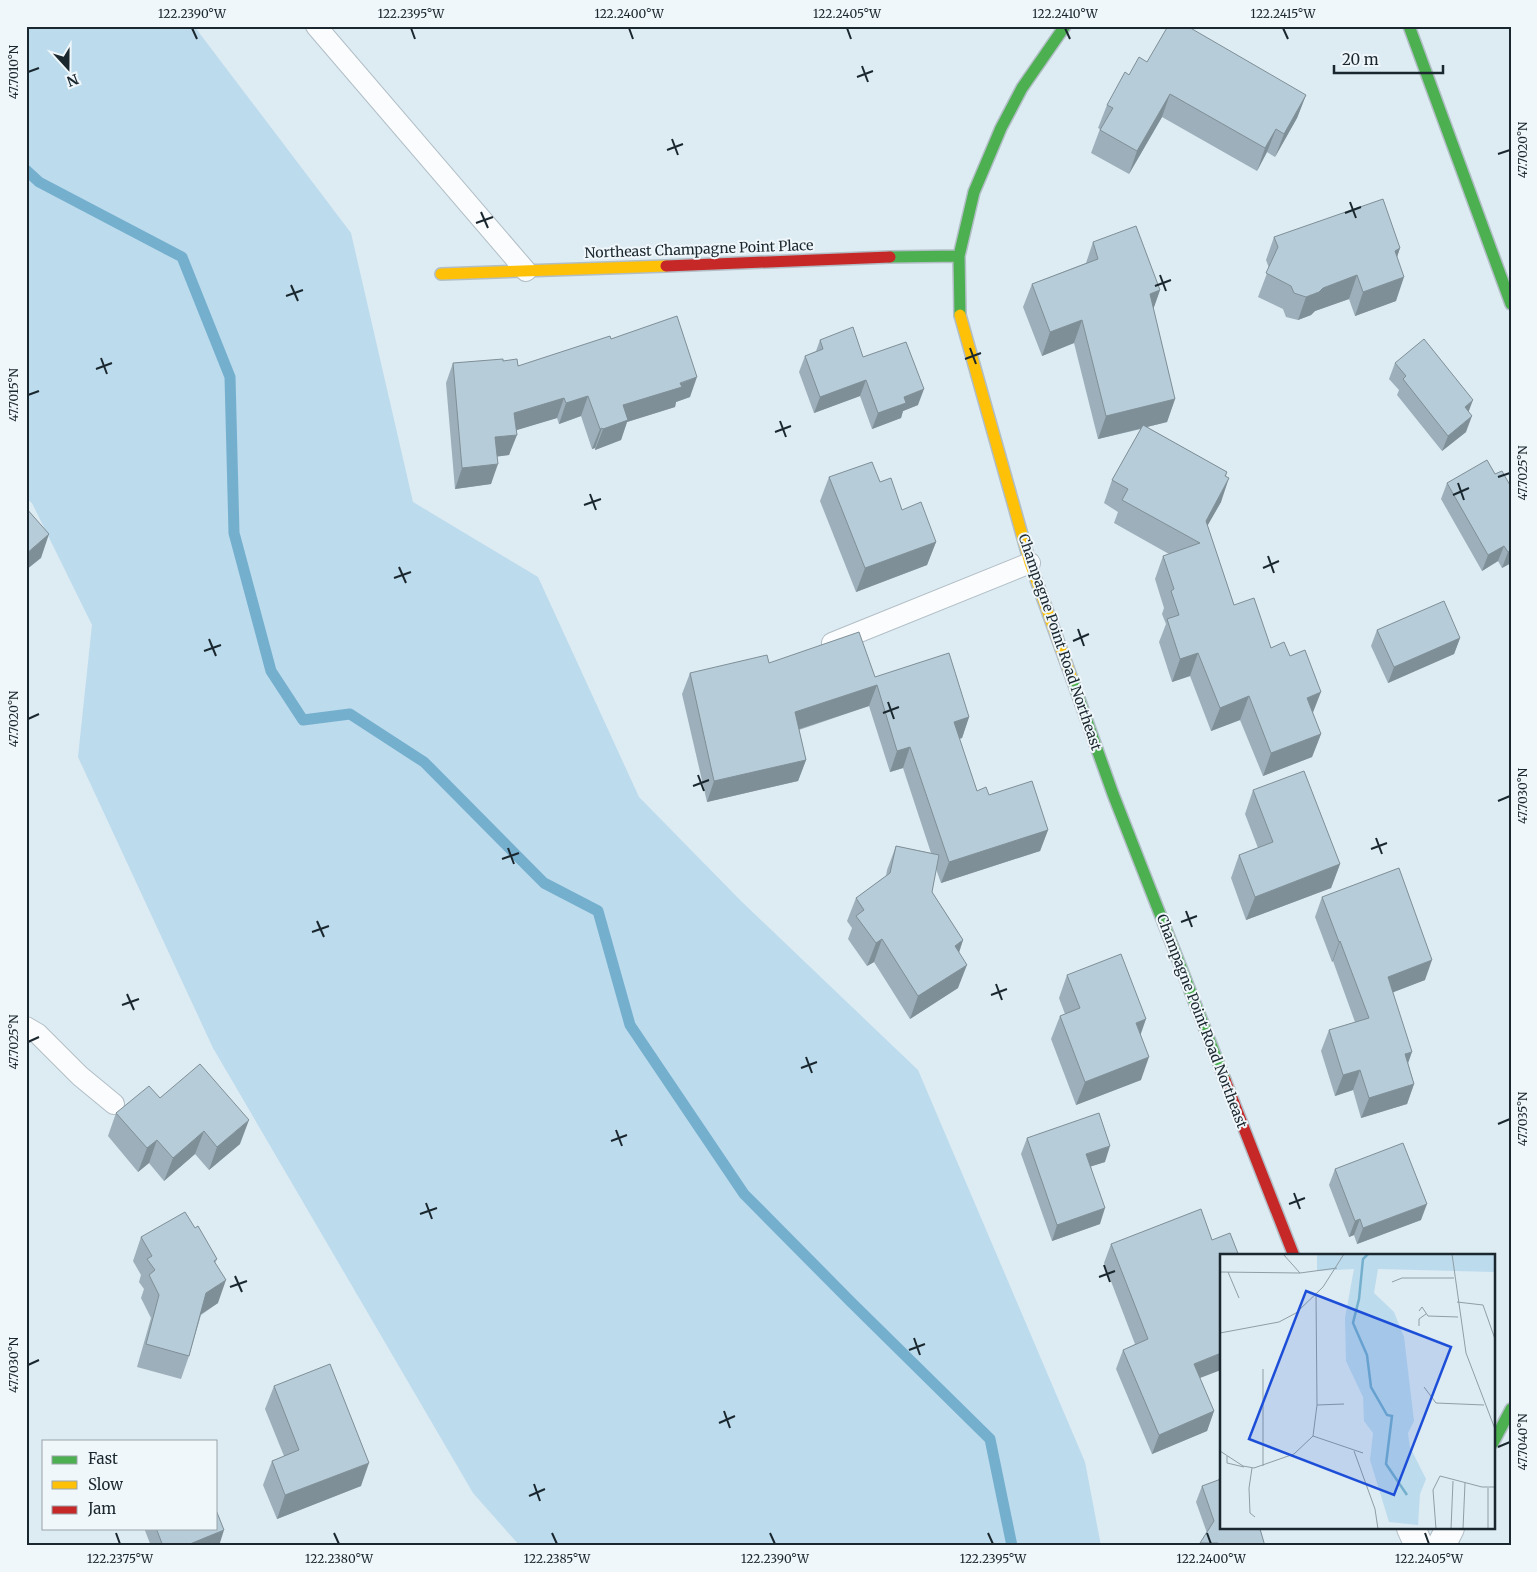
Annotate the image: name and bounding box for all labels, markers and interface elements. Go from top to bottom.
text: 122.2390°W [158,6,227,21]
text: 122.2395°W [378,6,445,21]
text: 122.2400°W [594,6,665,21]
text: 122.2405°W [813,6,882,21]
text: 122.2410°W [1032,6,1099,21]
text: 122.2415°W [1251,6,1316,21]
north arrow [42,42,92,92]
scale bar [1334,42,1443,74]
text: 47.7010°N [6,44,21,99]
text: 20 m [1342,50,1379,69]
text: N [64,70,81,91]
text: 47.7020°N [1515,121,1530,178]
street label: Northeast Champagne Point Place [584,236,814,262]
text: 47.7015°N [6,368,21,422]
text: 47.7025°N [1515,445,1530,501]
street label: Champagne Point Road Northeast [1014,531,1106,753]
text: 47.7020°N [6,690,21,747]
text: 47.7030°N [1515,767,1530,824]
street label: Champagne Point Road Northeast [1153,911,1251,1131]
text: 47.7025°N [6,1014,21,1070]
text: 47.7035°N [1515,1091,1530,1146]
inset map [1220,1254,1494,1530]
text: 47.7030°N [6,1336,21,1393]
text: 47.7040°N [1515,1413,1530,1470]
legend [42,1440,218,1530]
text: Fast [88,1449,118,1468]
text: Slow [88,1475,123,1494]
text: Jam [87,1499,116,1518]
text: 122.2375°W [87,1551,154,1566]
text: 122.2380°W [305,1551,374,1566]
text: 122.2385°W [524,1551,591,1566]
text: 122.2390°W [741,1551,810,1566]
text: 122.2395°W [960,1551,1027,1566]
text: 122.2400°W [1176,1551,1247,1566]
text: 122.2405°W [1395,1551,1464,1566]

